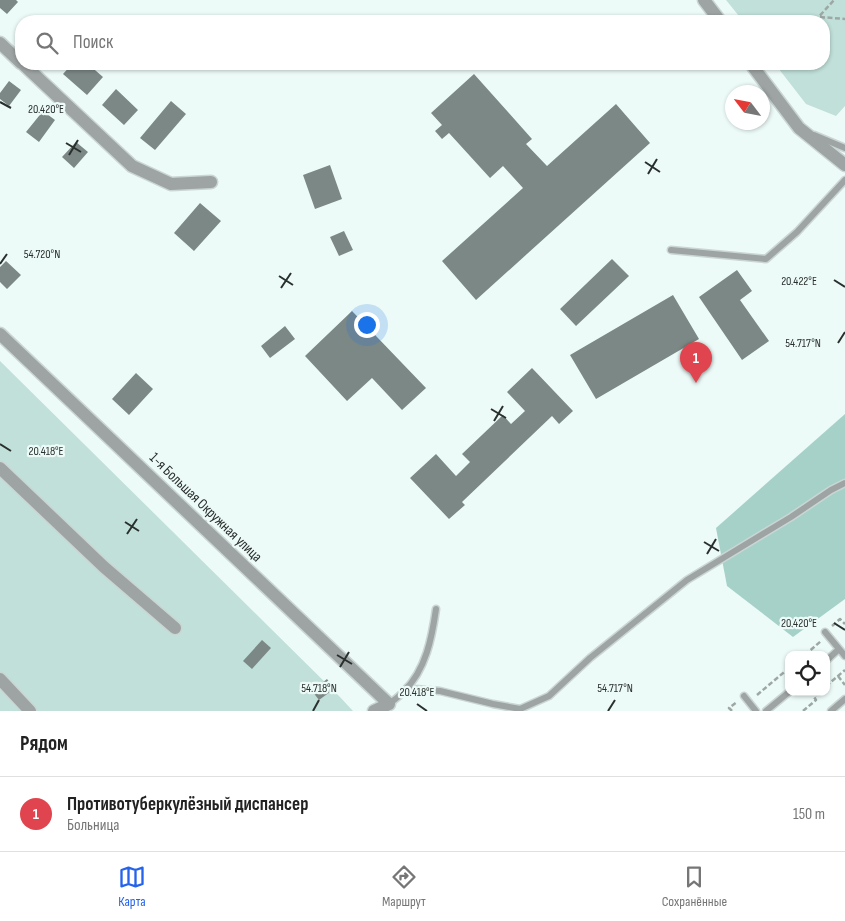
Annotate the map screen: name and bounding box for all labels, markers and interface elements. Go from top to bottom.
search box [15,15,830,70]
icon: search [33,29,61,57]
text: Поиск [73,31,113,54]
north arrow [725,85,770,130]
text: 20.420°E [28,102,64,117]
text: 54.720°N [24,247,60,262]
text: 20.422°E [781,274,817,289]
your location [354,312,380,338]
text: 54.717°N [785,336,821,351]
pin: 1 [680,342,712,383]
text: 20.418°E [28,444,64,459]
street label: 1-я Большая Окружная улица [145,449,266,566]
text: 20.420°E [781,616,817,631]
map controls [785,651,830,696]
button: locate [785,651,830,696]
text: 54.718°N [301,681,337,696]
text: 54.717°N [597,681,633,696]
text: 20.418°E [399,685,435,700]
text: Рядом [20,731,68,756]
text: Противотуберкулёзный диспансер [67,793,308,816]
text: 1 [33,805,39,824]
text: 150 m [793,805,825,824]
text: Больница [67,816,119,835]
tab: Карта [118,863,146,910]
tab: Маршрут [382,863,426,910]
tab: Сохранённые [662,863,727,910]

